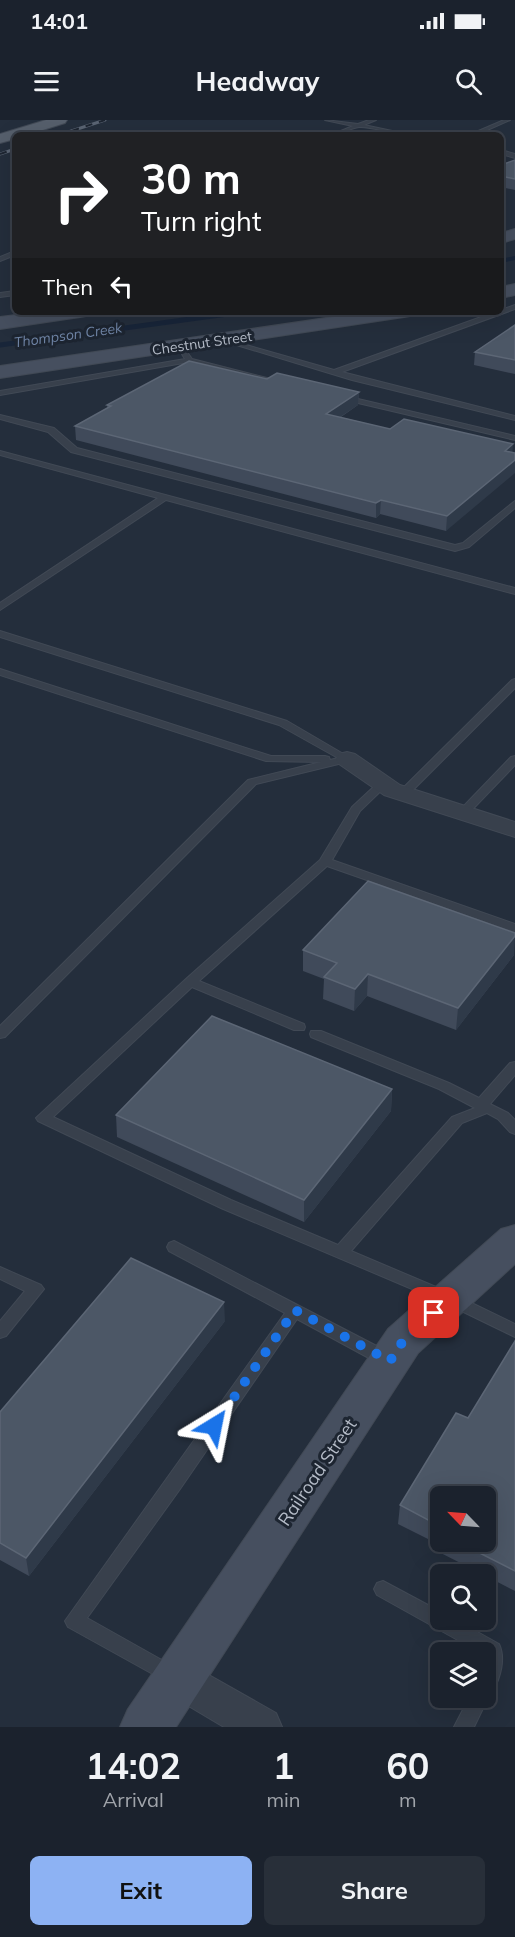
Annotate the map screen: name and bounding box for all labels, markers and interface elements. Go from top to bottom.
text: 14:01 [30,7,88,35]
text: Headway [195,64,320,98]
icon: menu [30,65,63,98]
icon: search [452,65,485,98]
text: 30 m [141,152,241,205]
icon: right [42,156,120,234]
text: Turn right [141,204,261,238]
icon: left [105,270,138,303]
text: Then [42,273,93,301]
water label: Thompson Creek [13,318,124,352]
street label: Chestnut Street [151,327,253,359]
pin [408,1287,459,1338]
icon: arrive [417,1296,450,1329]
position arrow [182,1394,246,1458]
street label: Railroad Street [273,1414,361,1530]
north arrow [430,1486,496,1552]
map controls [430,1486,496,1708]
button: search [430,1564,496,1630]
button: layers [430,1642,496,1708]
text: 14:02 [86,1743,181,1788]
text: 1 [273,1743,294,1788]
text: 60 [386,1743,429,1788]
text: Arrival [103,1787,164,1812]
text: min [267,1787,301,1812]
text: m [399,1787,417,1812]
button: Exit [30,1856,252,1925]
button: Share [264,1856,485,1925]

